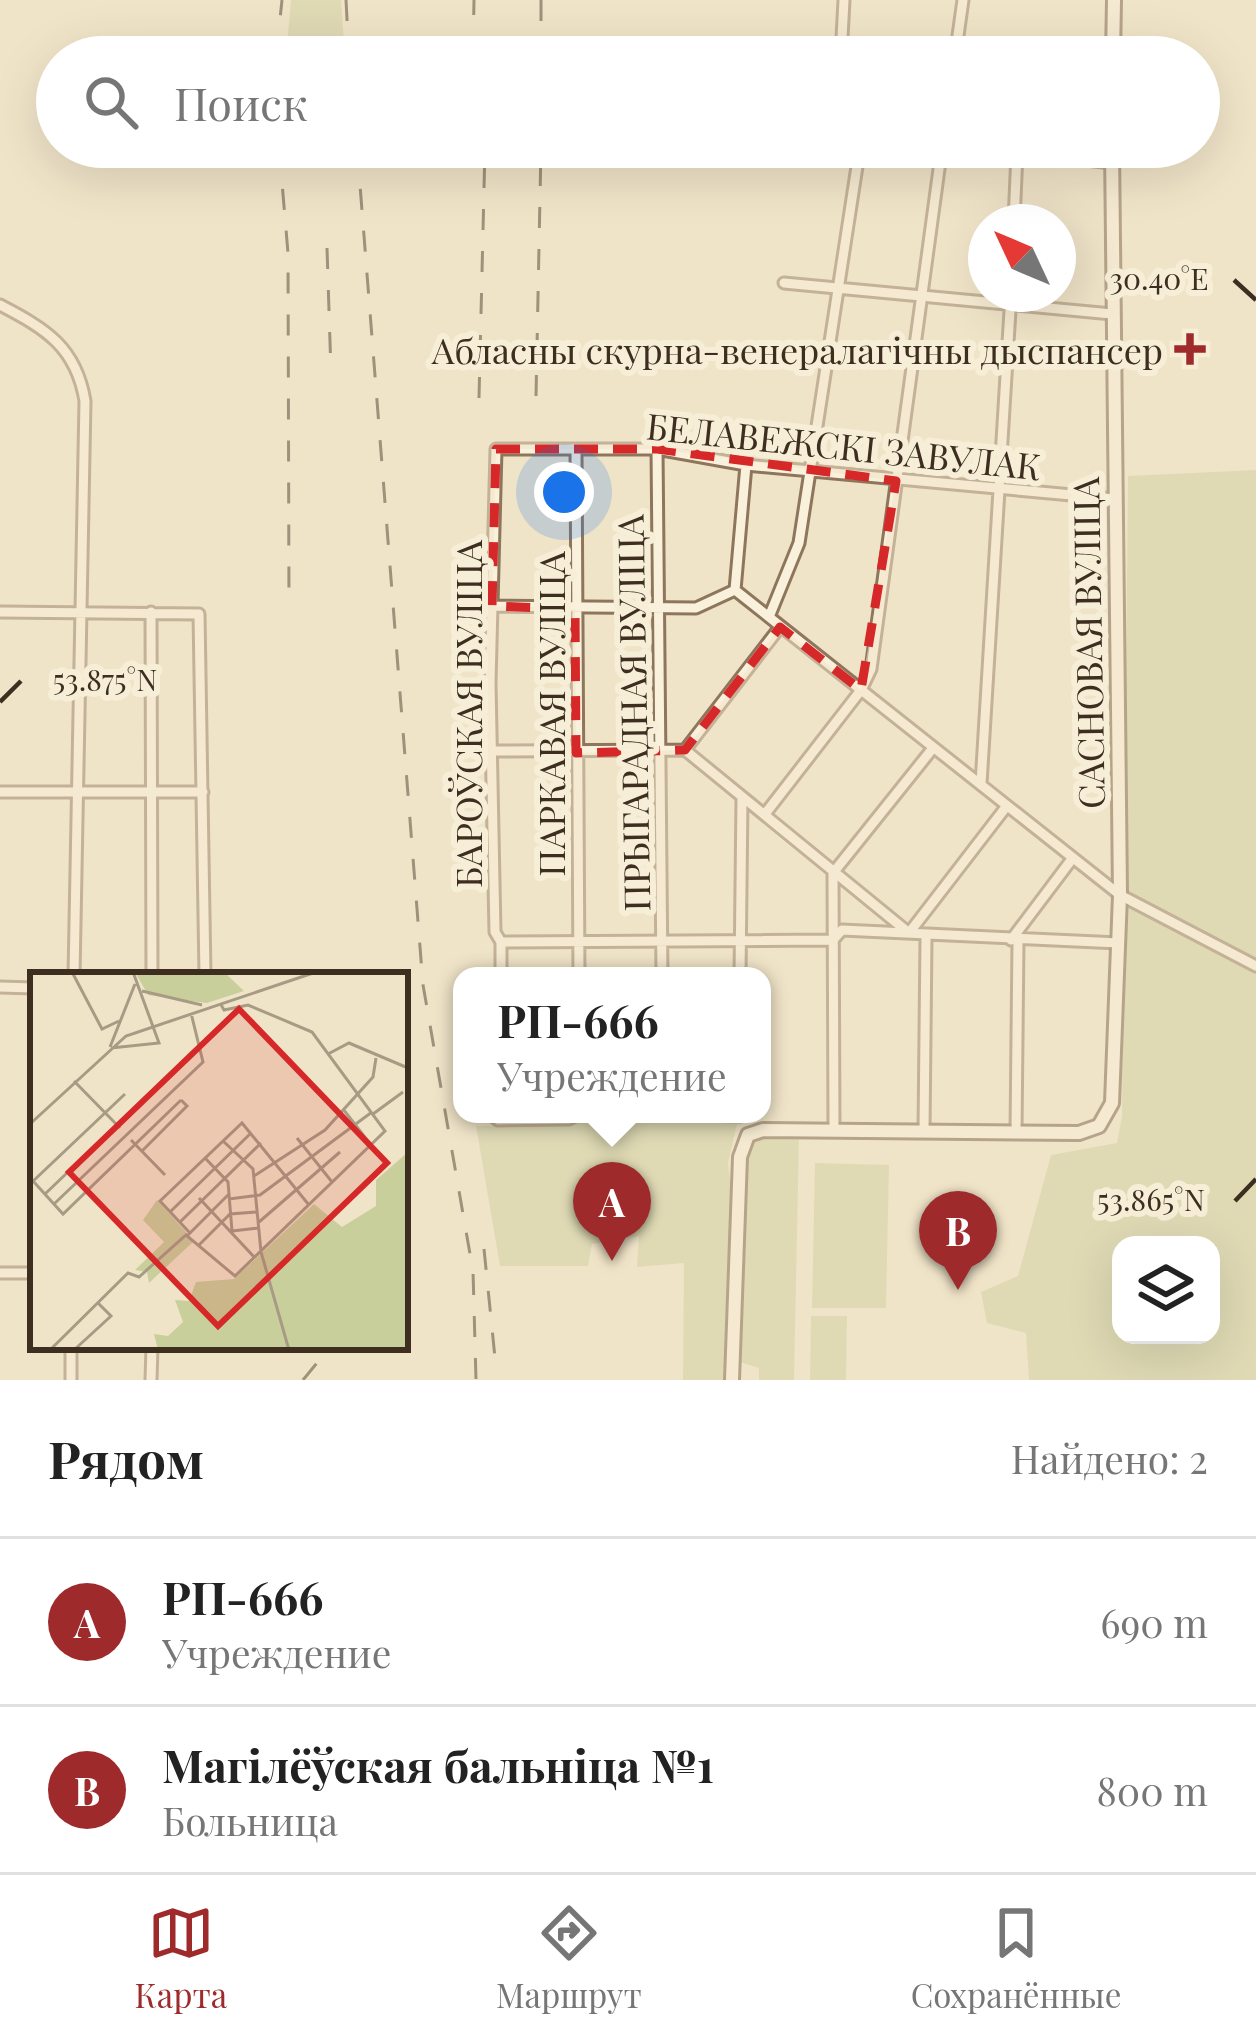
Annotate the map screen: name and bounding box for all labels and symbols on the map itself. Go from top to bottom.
north arrow [968,204,1076,312]
text: 30.40°E [1109,258,1209,298]
place label: Абласны скурна-венералагічны дыспансер [431,325,1163,373]
marker: Абласны скурна-венералагічны дыспансер [1174,333,1206,365]
street label: БЕЛАВЕЖСКІ ЗАВУЛАК [644,400,1044,490]
your location [534,462,594,522]
street label: САСНОВАЯ ВУЛІЦА [1060,476,1114,810]
street label: ПРЫГАРАДНАЯ ВУЛІЦА [605,514,659,912]
street label: БАРОЎСКАЯ ВУЛІЦА [443,540,491,888]
street label: ПАРКАВАЯ ВУЛІЦА [526,551,574,877]
text: 53.875°N [53,659,157,699]
inset map [30,972,408,1350]
pin: A [573,1162,651,1261]
text: 53.865°N [1097,1179,1205,1219]
pin: B [919,1191,997,1290]

